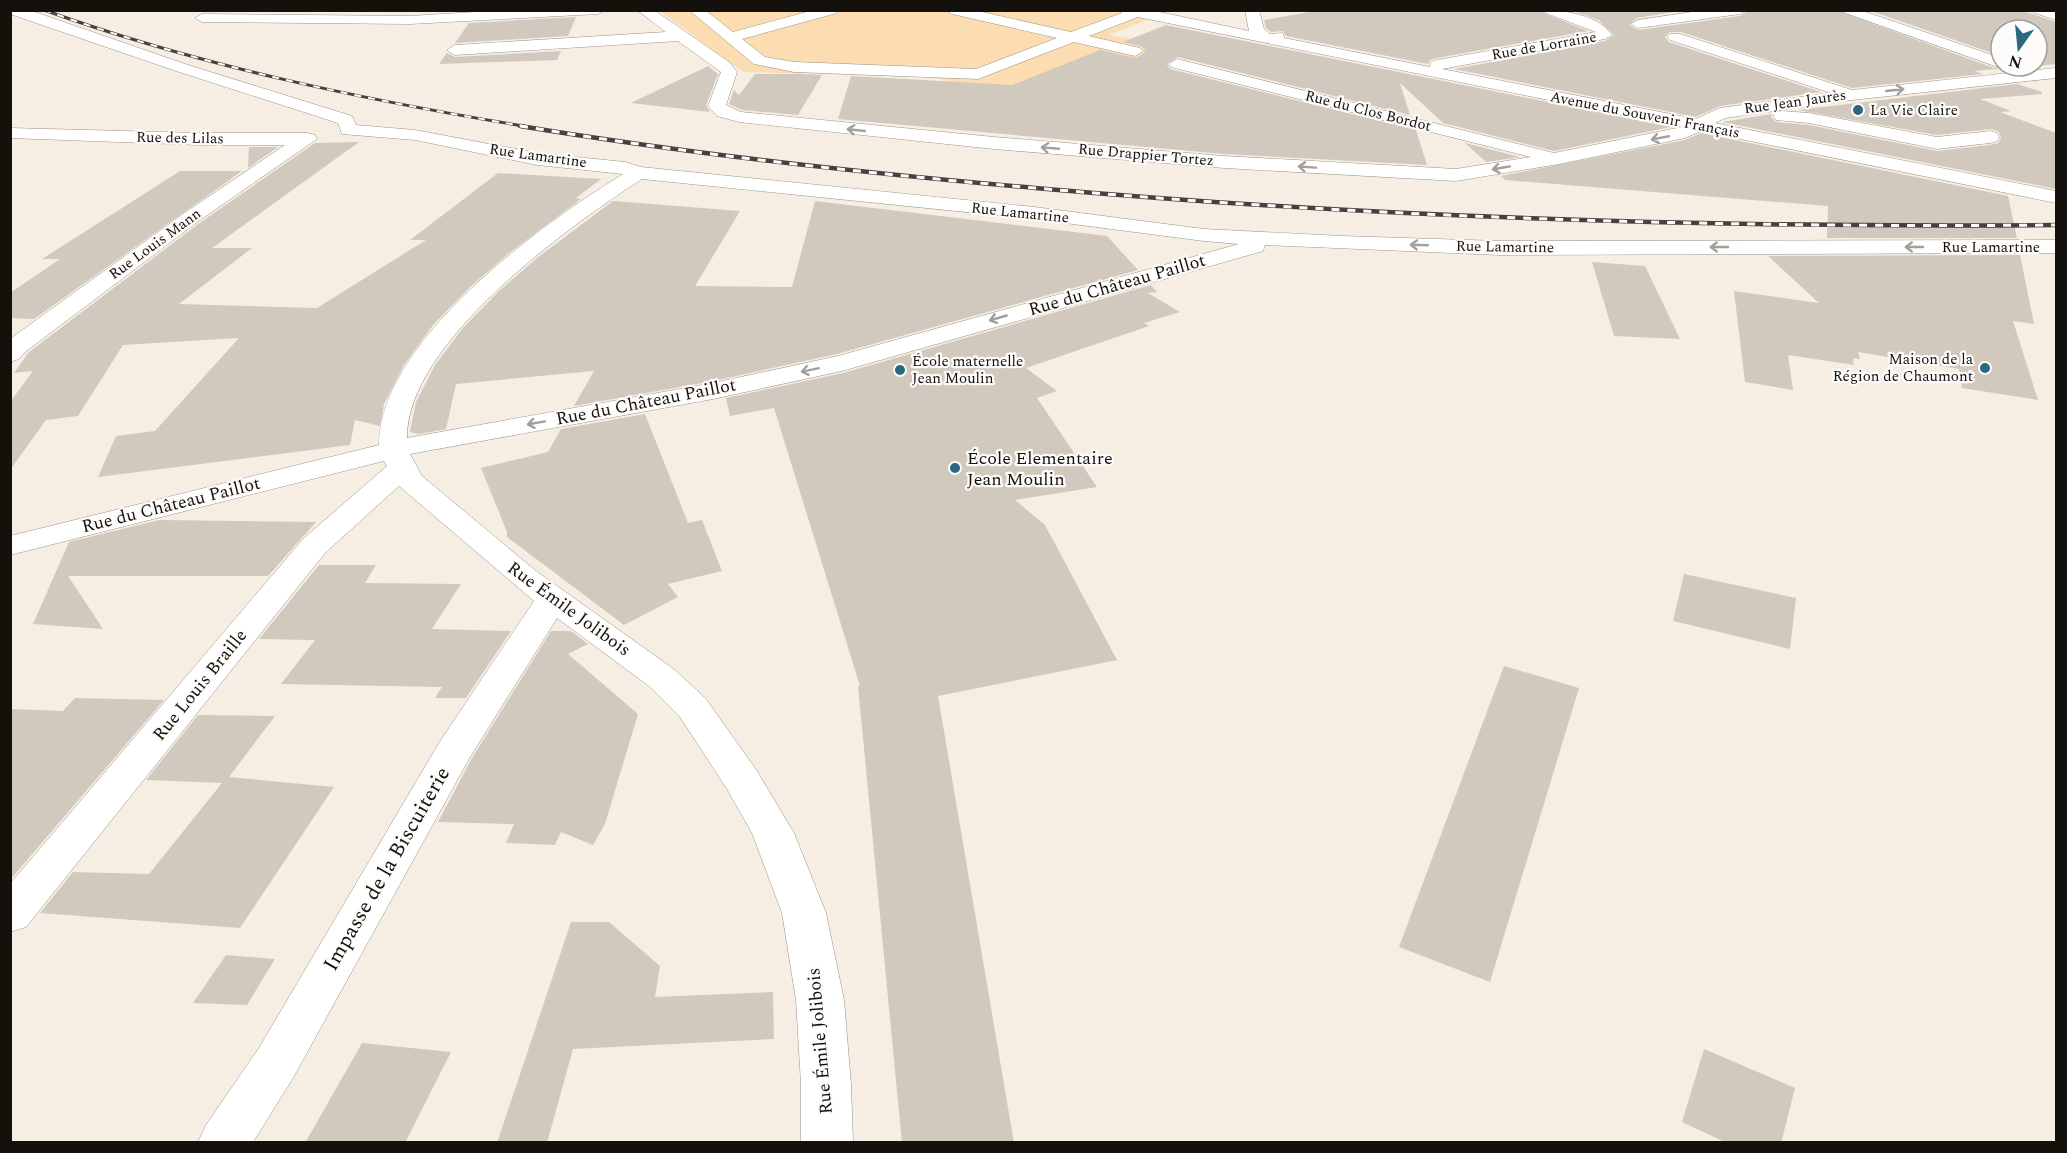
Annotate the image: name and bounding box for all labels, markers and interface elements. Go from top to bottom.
north arrow [1989,18,2049,78]
street label: Rue de Lorraine [1490,25,1598,67]
text: N [2006,48,2025,75]
street label: Rue Jean Jaurès [1742,83,1848,121]
street label: Rue du Clos Bordot [1302,84,1434,138]
one-way arrow [1885,84,1905,95]
street label: Avenue du Souvenir Français [1548,85,1742,145]
place label: La Vie Claire [1870,99,1958,122]
marker: La Vie Claire [1851,103,1865,117]
one-way arrow [846,124,866,135]
street label: Rue des Lilas [136,126,224,150]
one-way arrow [1650,133,1670,144]
street label: Rue Lamartine [488,138,588,174]
street label: Rue Drappier Tortez [1077,138,1215,172]
one-way arrow [1040,142,1060,153]
one-way arrow [1298,161,1318,172]
one-way arrow [1492,163,1512,174]
street label: Rue Lamartine [970,196,1070,230]
street label: Rue Louis Mann [104,202,206,285]
street label: Rue Lamartine [1456,235,1554,259]
street label: Rue Lamartine [1942,236,2040,259]
one-way arrow [1410,240,1430,251]
one-way arrow [1710,241,1730,253]
one-way arrow [1905,241,1925,253]
street label: Rue du Château Paillot [1025,247,1209,323]
one-way arrow [989,313,1008,324]
place label: Maison de la Région de Chaumont [1833,348,1974,388]
place label: École maternelle Jean Moulin [912,350,1023,390]
marker: Maison de la Région de Chaumont [1978,361,1992,375]
marker: École maternelle Jean Moulin [893,363,907,377]
one-way arrow [801,365,821,376]
street label: Rue du Château Paillot [554,371,738,433]
one-way arrow [527,418,547,429]
place label: École Elementaire Jean Moulin [967,445,1113,493]
marker: École Elementaire Jean Moulin [948,461,962,475]
street label: Rue du Château Paillot [79,470,263,540]
street label: Rue Émile Jolibois [502,555,636,663]
street label: Rue Louis Braille [146,623,254,747]
street label: Impasse de la Biscuiterie [315,761,459,977]
street label: Rue Émile Jolibois [800,967,840,1115]

